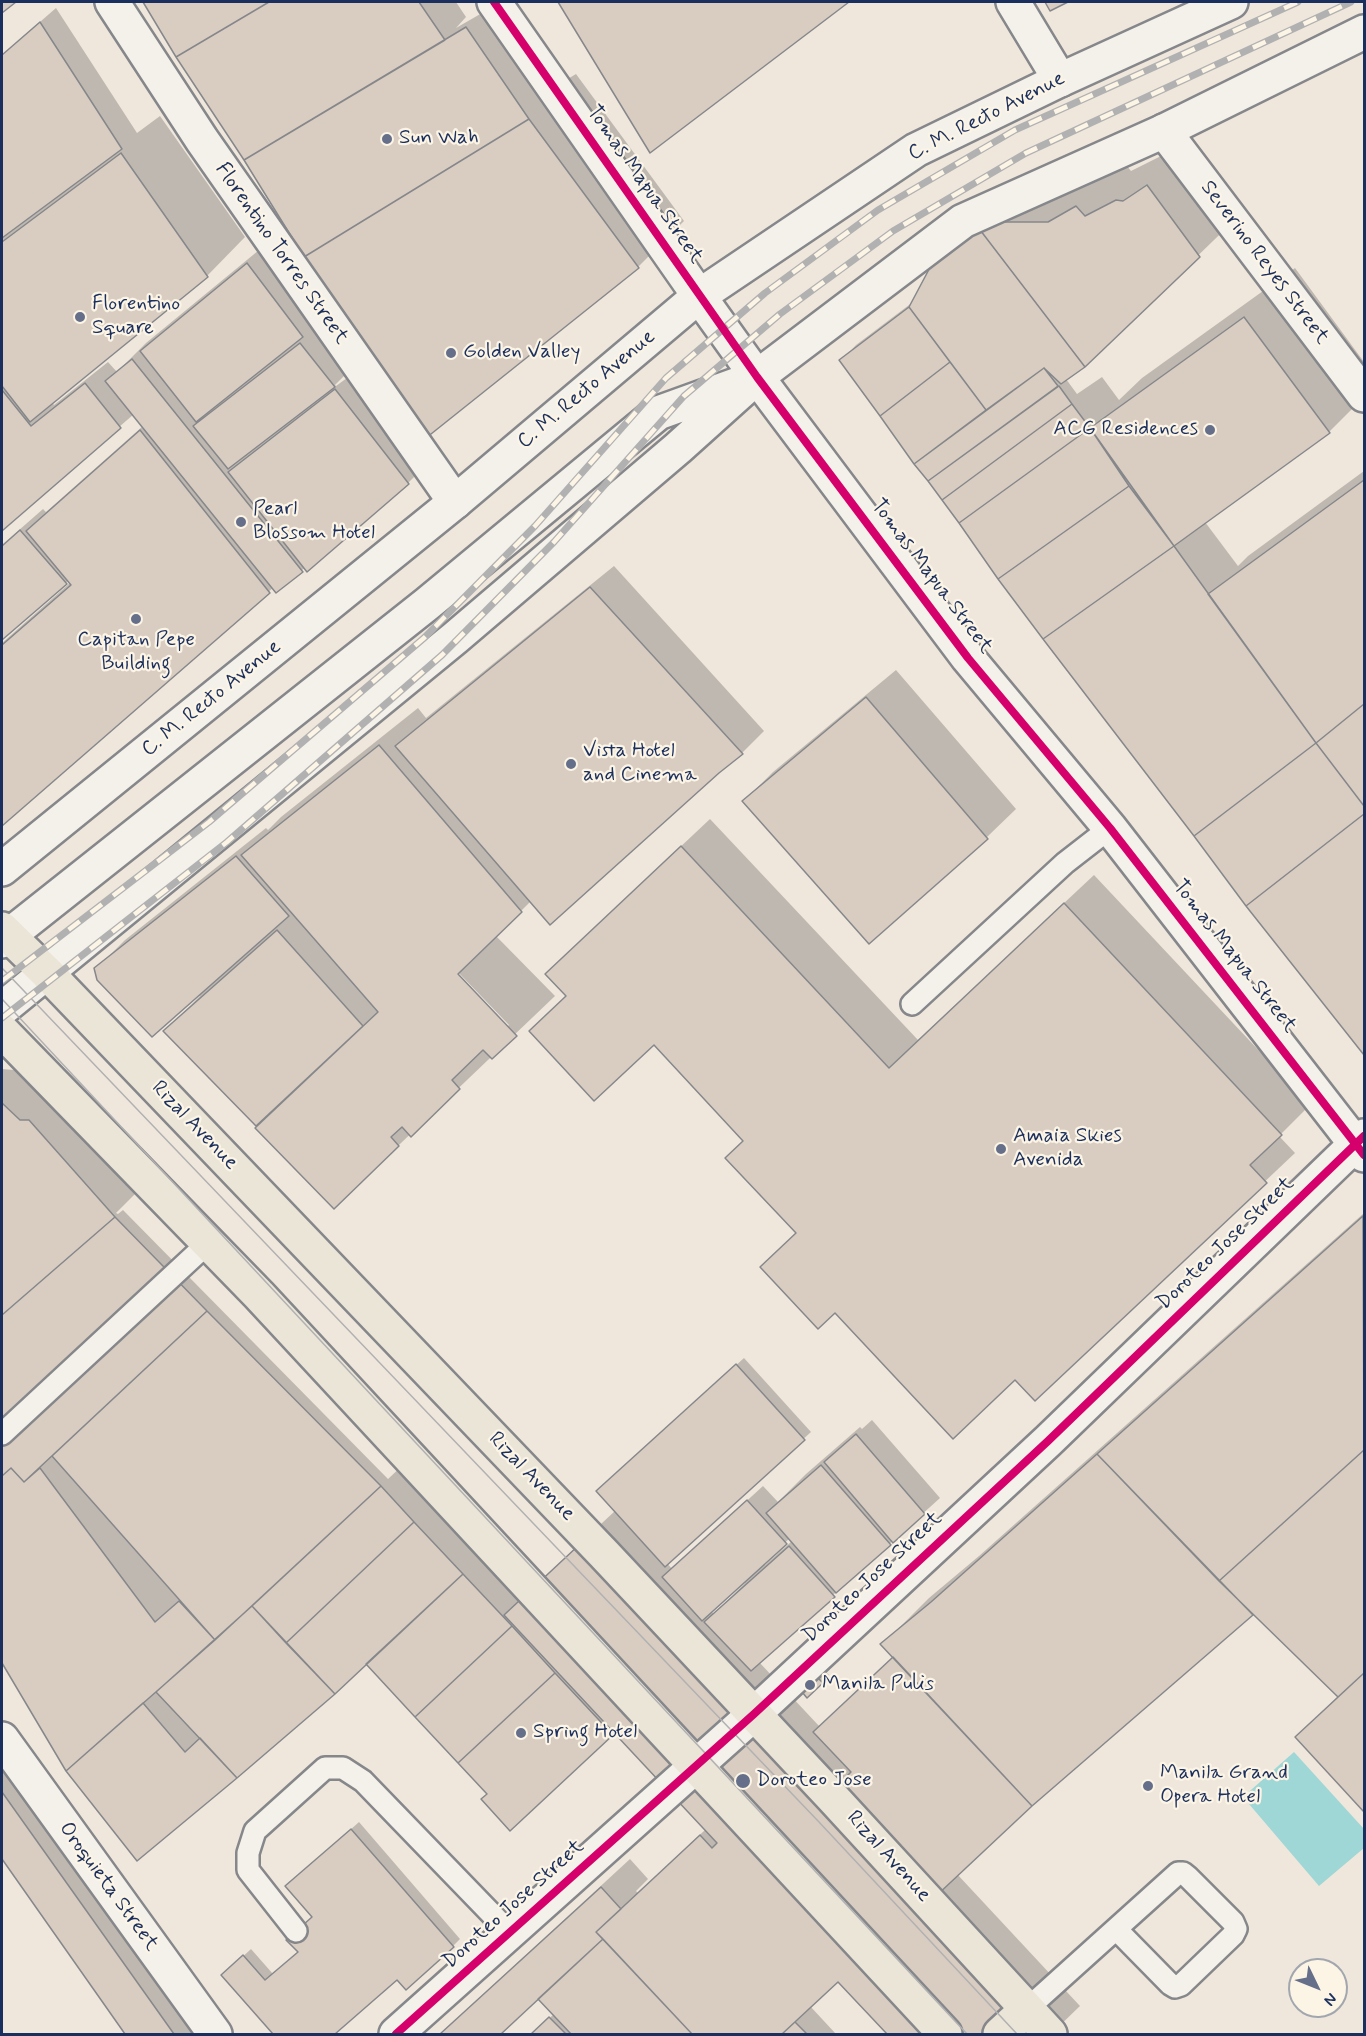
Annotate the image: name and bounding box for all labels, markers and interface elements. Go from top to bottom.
street label: C. M. Recto Avenue [905,67,1069,167]
street label: Tomas Mapua Street [580,101,708,269]
place label: Sun Wah [399,126,479,152]
marker: Sun Wah [380,132,394,146]
street label: Florentino Torres Street [209,158,353,350]
street label: Severino Reyes Street [1194,176,1334,350]
place label: Florentino Square [92,292,180,342]
marker: Florentino Square [73,310,87,324]
street label: C. M. Recto Avenue [513,325,661,455]
place label: Golden Valley [463,340,580,366]
marker: Golden Valley [444,346,458,360]
place label: ACG Residences [1053,417,1198,443]
marker: ACG Residences [1203,423,1217,437]
street label: Tomas Mapua Street [865,495,997,659]
place label: Pearl Blossom Hotel [253,497,375,547]
marker: Pearl Blossom Hotel [234,515,248,529]
marker: Capitan Pepe Building [129,612,143,626]
place label: Capitan Pepe Building [77,628,195,678]
street label: C. M. Recto Avenue [137,635,287,763]
place label: Vista Hotel and Cinema [583,739,697,789]
marker: Vista Hotel and Cinema [564,757,578,771]
street label: Tomas Mapua Street [1166,875,1302,1039]
street label: Rizal Avenue [145,1076,243,1176]
place label: Amaia Skies Avenida [1013,1124,1122,1174]
marker: Amaia Skies Avenida [994,1142,1008,1156]
street label: Doroteo Jose Street [1152,1172,1300,1316]
street label: Rizal Avenue [482,1427,580,1527]
street label: Doroteo Jose Street [798,1507,948,1649]
place label: Manila Pulis [822,1672,934,1698]
marker: Manila Pulis [803,1678,817,1692]
place label: Spring Hotel [533,1720,637,1746]
marker: Spring Hotel [514,1726,528,1740]
place label: Manila Grand Opera Hotel [1160,1761,1288,1811]
place label: Doroteo Jose [756,1768,872,1794]
marker: Doroteo Jose [734,1772,752,1790]
marker: Manila Grand Opera Hotel [1141,1779,1155,1793]
street label: Rizal Avenue [840,1806,936,1908]
street label: Oroquieta Street [53,1817,163,1957]
street label: Doroteo Jose Street [438,1835,590,1975]
north arrow [1288,1958,1348,2018]
text: N [1319,1988,1341,2010]

